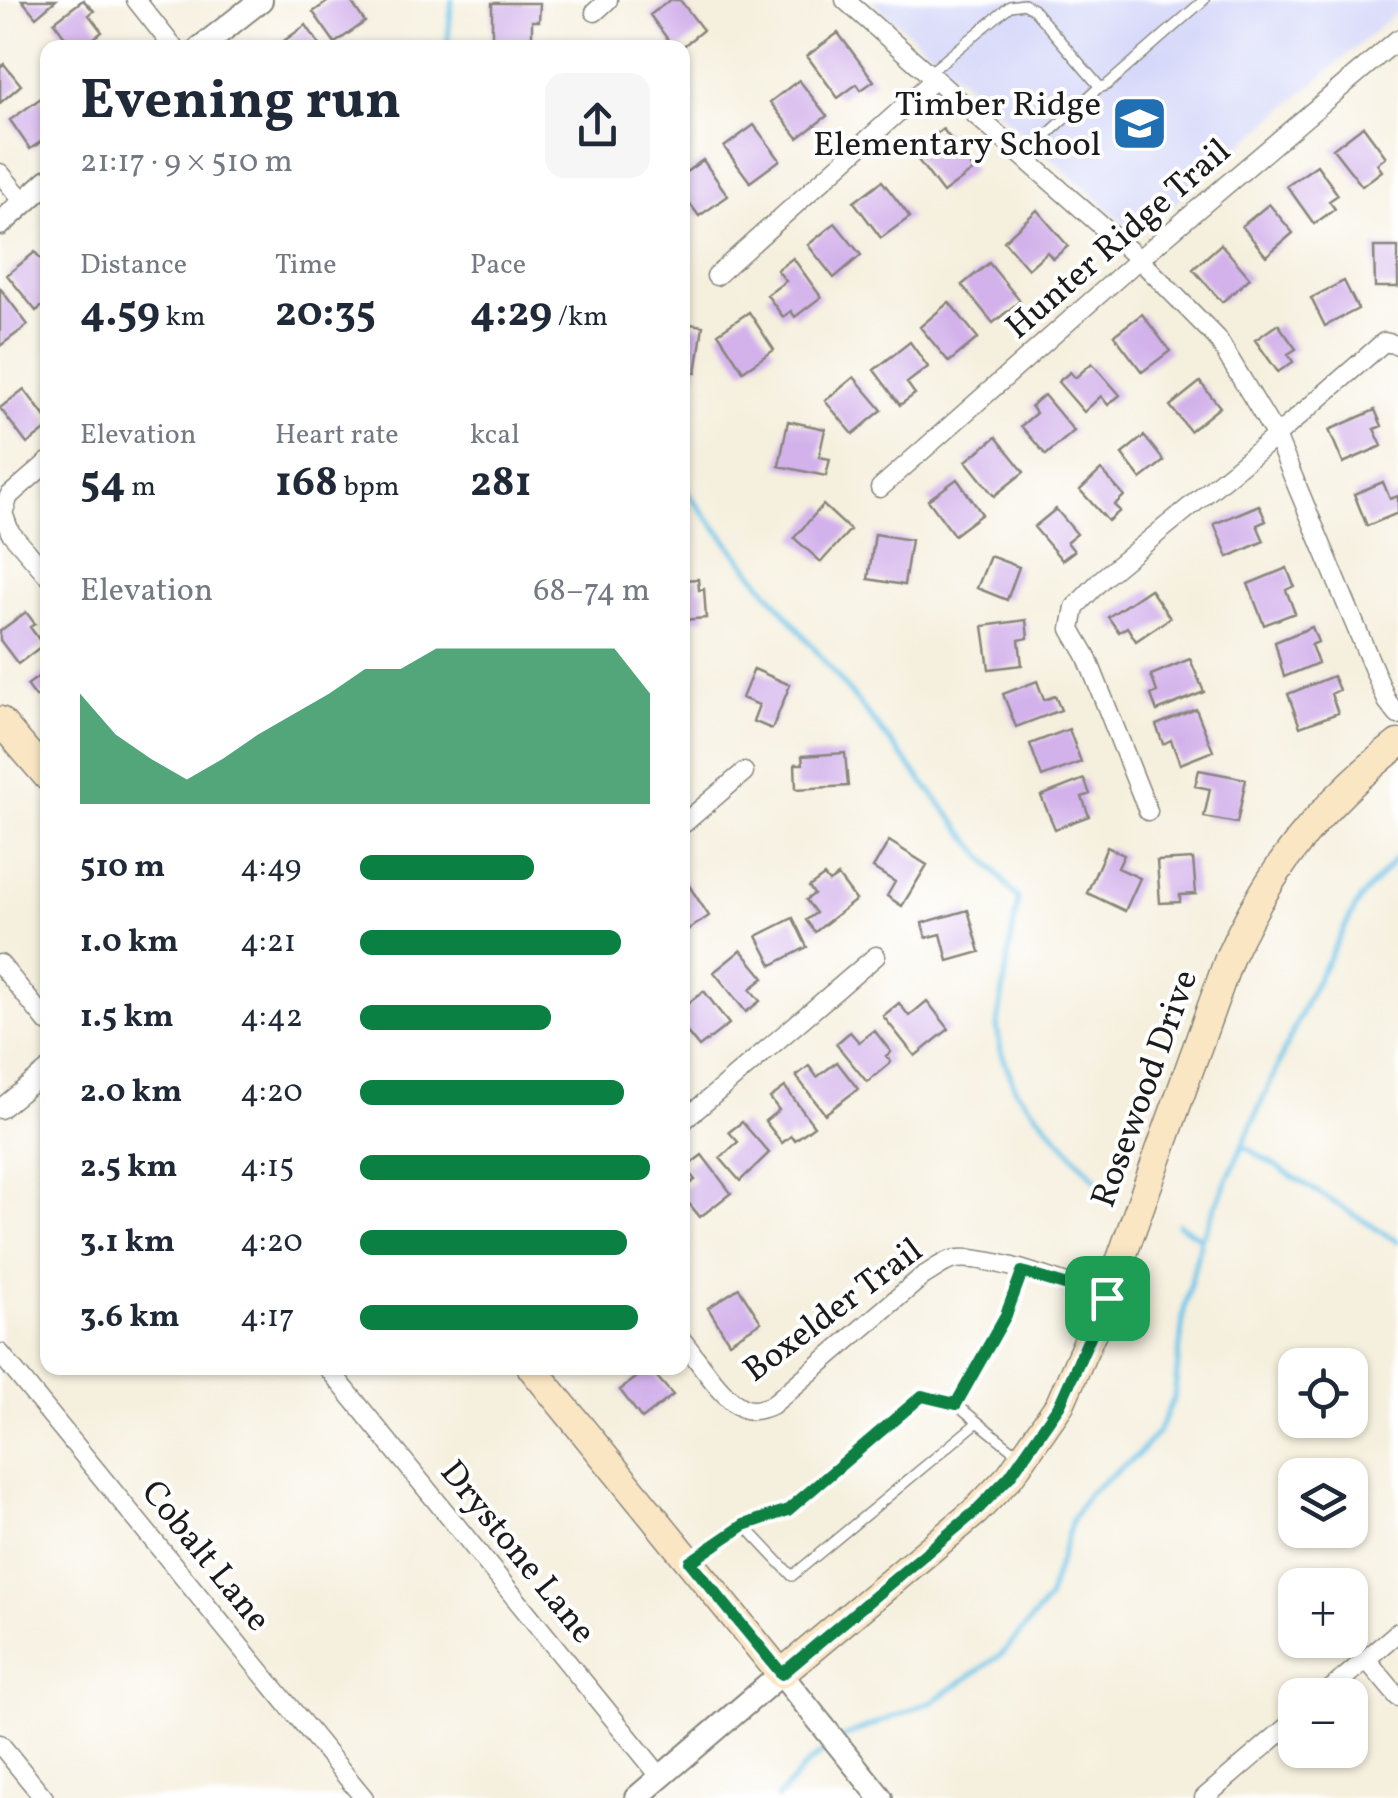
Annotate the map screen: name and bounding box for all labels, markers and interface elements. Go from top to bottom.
text: Evening run [80,65,401,141]
button: share [545,73,650,178]
place label: Timber Ridge Elementary School [813,82,1101,170]
school or university icon: Timber Ridge Elementary School [1110,93,1170,153]
street label: Hunter Ridge Trail [996,129,1242,352]
text: 21:17 · 9 × 510 m [80,141,293,185]
text: Distance [80,246,187,285]
text: Time [275,246,336,285]
text: Pace [470,246,526,285]
text: 4.59 [80,285,160,344]
text: 20:35 [275,285,376,344]
text: 4:29 [470,285,552,344]
text: km [160,298,206,337]
text: /km [552,298,608,337]
text: Elevation [80,416,196,455]
text: Heart rate [275,416,399,455]
text: kcal [470,416,520,455]
text: 54 [80,455,126,514]
text: 168 [275,455,338,514]
text: 281 [470,455,532,514]
text: m [126,468,156,507]
text: bpm [338,468,400,507]
text: Elevation [80,570,213,614]
text: 68–74 m [533,570,650,614]
text: 510 m [80,846,165,890]
text: 4:49 [240,846,301,890]
text: 1.0 km [80,921,178,965]
text: 4:21 [240,921,296,965]
street label: Rosewood Drive [1081,964,1211,1214]
text: 1.5 km [80,996,174,1040]
text: 4:42 [240,996,303,1040]
text: 2.0 km [80,1071,182,1115]
text: 4:20 [240,1071,303,1115]
text: 2.5 km [80,1146,178,1190]
text: 4:15 [240,1146,294,1190]
text: 3.1 km [80,1221,175,1265]
text: 4:20 [240,1221,303,1265]
street label: Boxelder Trail [734,1228,933,1395]
pin [1065,1256,1150,1341]
icon: arrive [1080,1271,1135,1326]
text: 3.6 km [80,1296,180,1340]
text: 4:17 [240,1296,295,1340]
map controls [1278,1348,1368,1768]
button: locate [1278,1348,1368,1438]
street label: Drystone Lane [428,1451,606,1655]
button: layers [1278,1458,1368,1548]
street label: Cobalt Lane [129,1471,281,1643]
button: + [1278,1568,1368,1658]
button: − [1278,1678,1368,1768]

